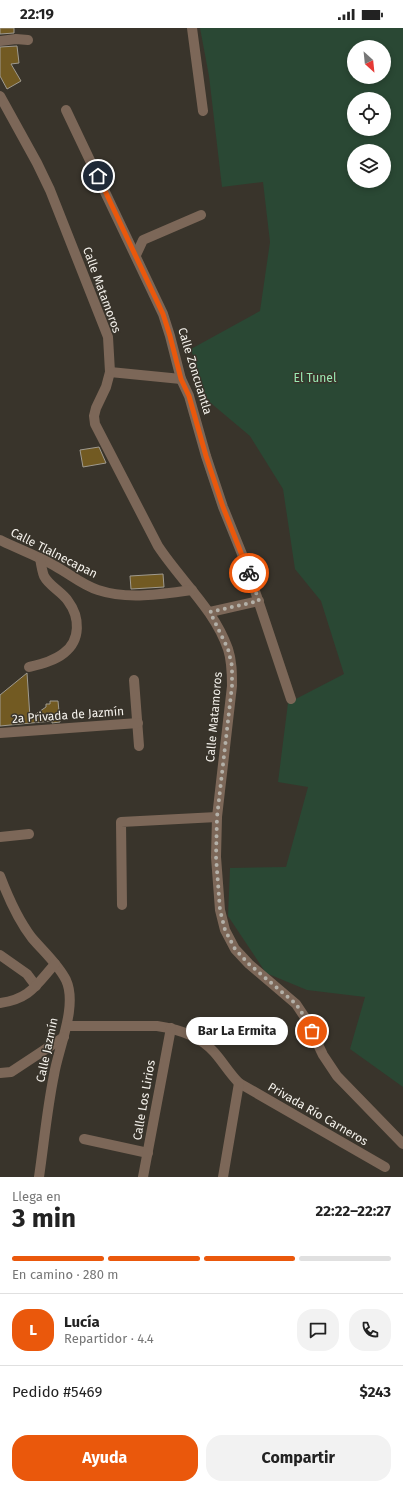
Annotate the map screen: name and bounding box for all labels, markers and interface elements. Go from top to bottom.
text: 22:19 [20,5,54,23]
north arrow [347,40,391,84]
map controls [347,40,391,188]
button: locate [347,92,391,136]
button: layers [347,144,391,188]
pin [81,159,115,193]
icon: home [87,165,109,187]
street label: Calle Matamoros [80,245,124,335]
street label: Calle Zoncuantla [175,326,215,416]
park label: El Tunel [294,371,337,385]
street label: Calle Tlalnecapan [8,525,100,581]
courier [229,553,269,593]
icon: bike [238,562,260,584]
street label: Calle Matamoros [203,671,225,763]
street label: 2a Privada de Jazmín [11,704,125,726]
pin [295,1014,329,1048]
street label: Calle Jazmín [33,1016,61,1084]
callout: Bar La Ermita [186,1017,288,1045]
icon: bag [301,1020,323,1042]
text: Bar La Ermita [198,1023,276,1038]
street label: Calle Los Lirios [130,1058,158,1141]
street label: Privada Río Carneros [266,1080,371,1148]
text: Llega en [12,1189,61,1204]
text: 22:22–22:27 [316,1202,391,1220]
text: 3 min [12,1203,76,1234]
text: En camino · 280 m [12,1267,119,1282]
button: chat [297,1309,339,1351]
button: phone [349,1309,391,1351]
text: Lucía [64,1313,100,1331]
text: L [29,1321,37,1339]
text: Repartidor · 4.4 [64,1331,154,1346]
text: Pedido #5469 [12,1383,102,1401]
text: $243 [360,1383,391,1401]
button: Ayuda [12,1435,198,1481]
button: Compartir [206,1435,391,1481]

